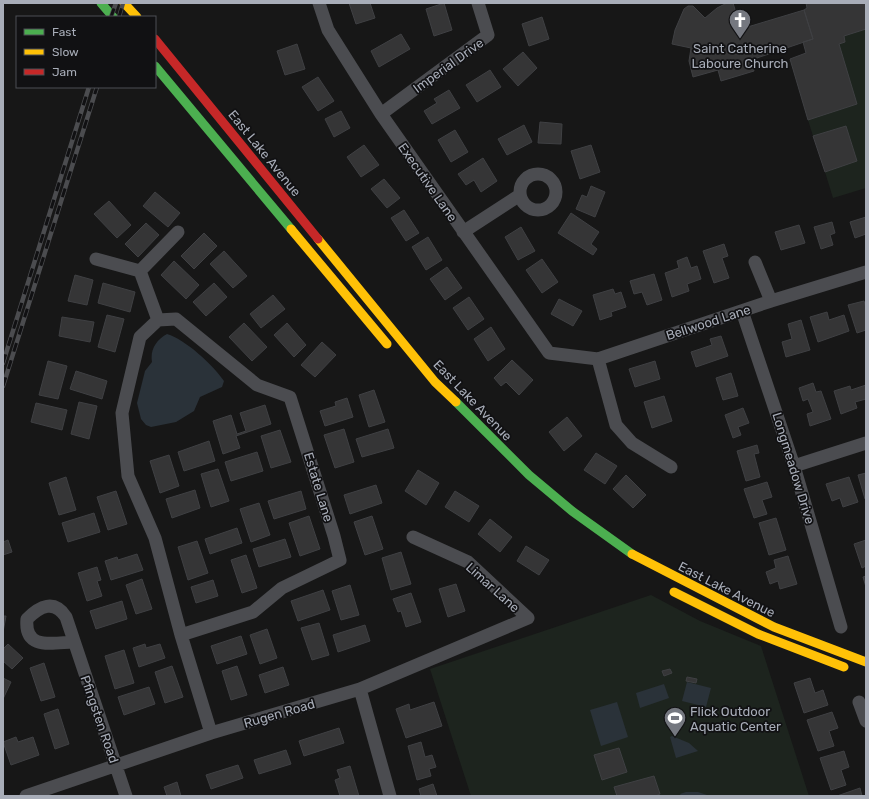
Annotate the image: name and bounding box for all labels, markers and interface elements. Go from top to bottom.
church icon: Saint Catherine Laboure Church [727,7,753,40]
legend [16,16,156,88]
text: Fast [52,25,76,39]
street label: Imperial Drive [410,35,486,96]
place label: Saint Catherine Laboure Church [691,41,789,71]
text: Slow [52,45,79,59]
text: Jam [52,65,77,79]
street label: East Lake Avenue [225,107,304,199]
street label: Executive Lane [395,140,460,224]
street label: Bellwood Lane [664,302,752,343]
street label: East Lake Avenue [430,357,515,444]
street label: Longmeadow Drive [768,411,818,526]
street label: Estate Lane [301,451,336,524]
street label: Limar Lane [463,559,522,615]
street label: East Lake Avenue [676,559,778,620]
street label: Pfingsten Road [77,673,122,765]
street label: Rugen Road [242,696,317,732]
place label: Flick Outdoor Aquatic Center [690,704,781,734]
sports icon: Flick Outdoor Aquatic Center [662,705,688,738]

